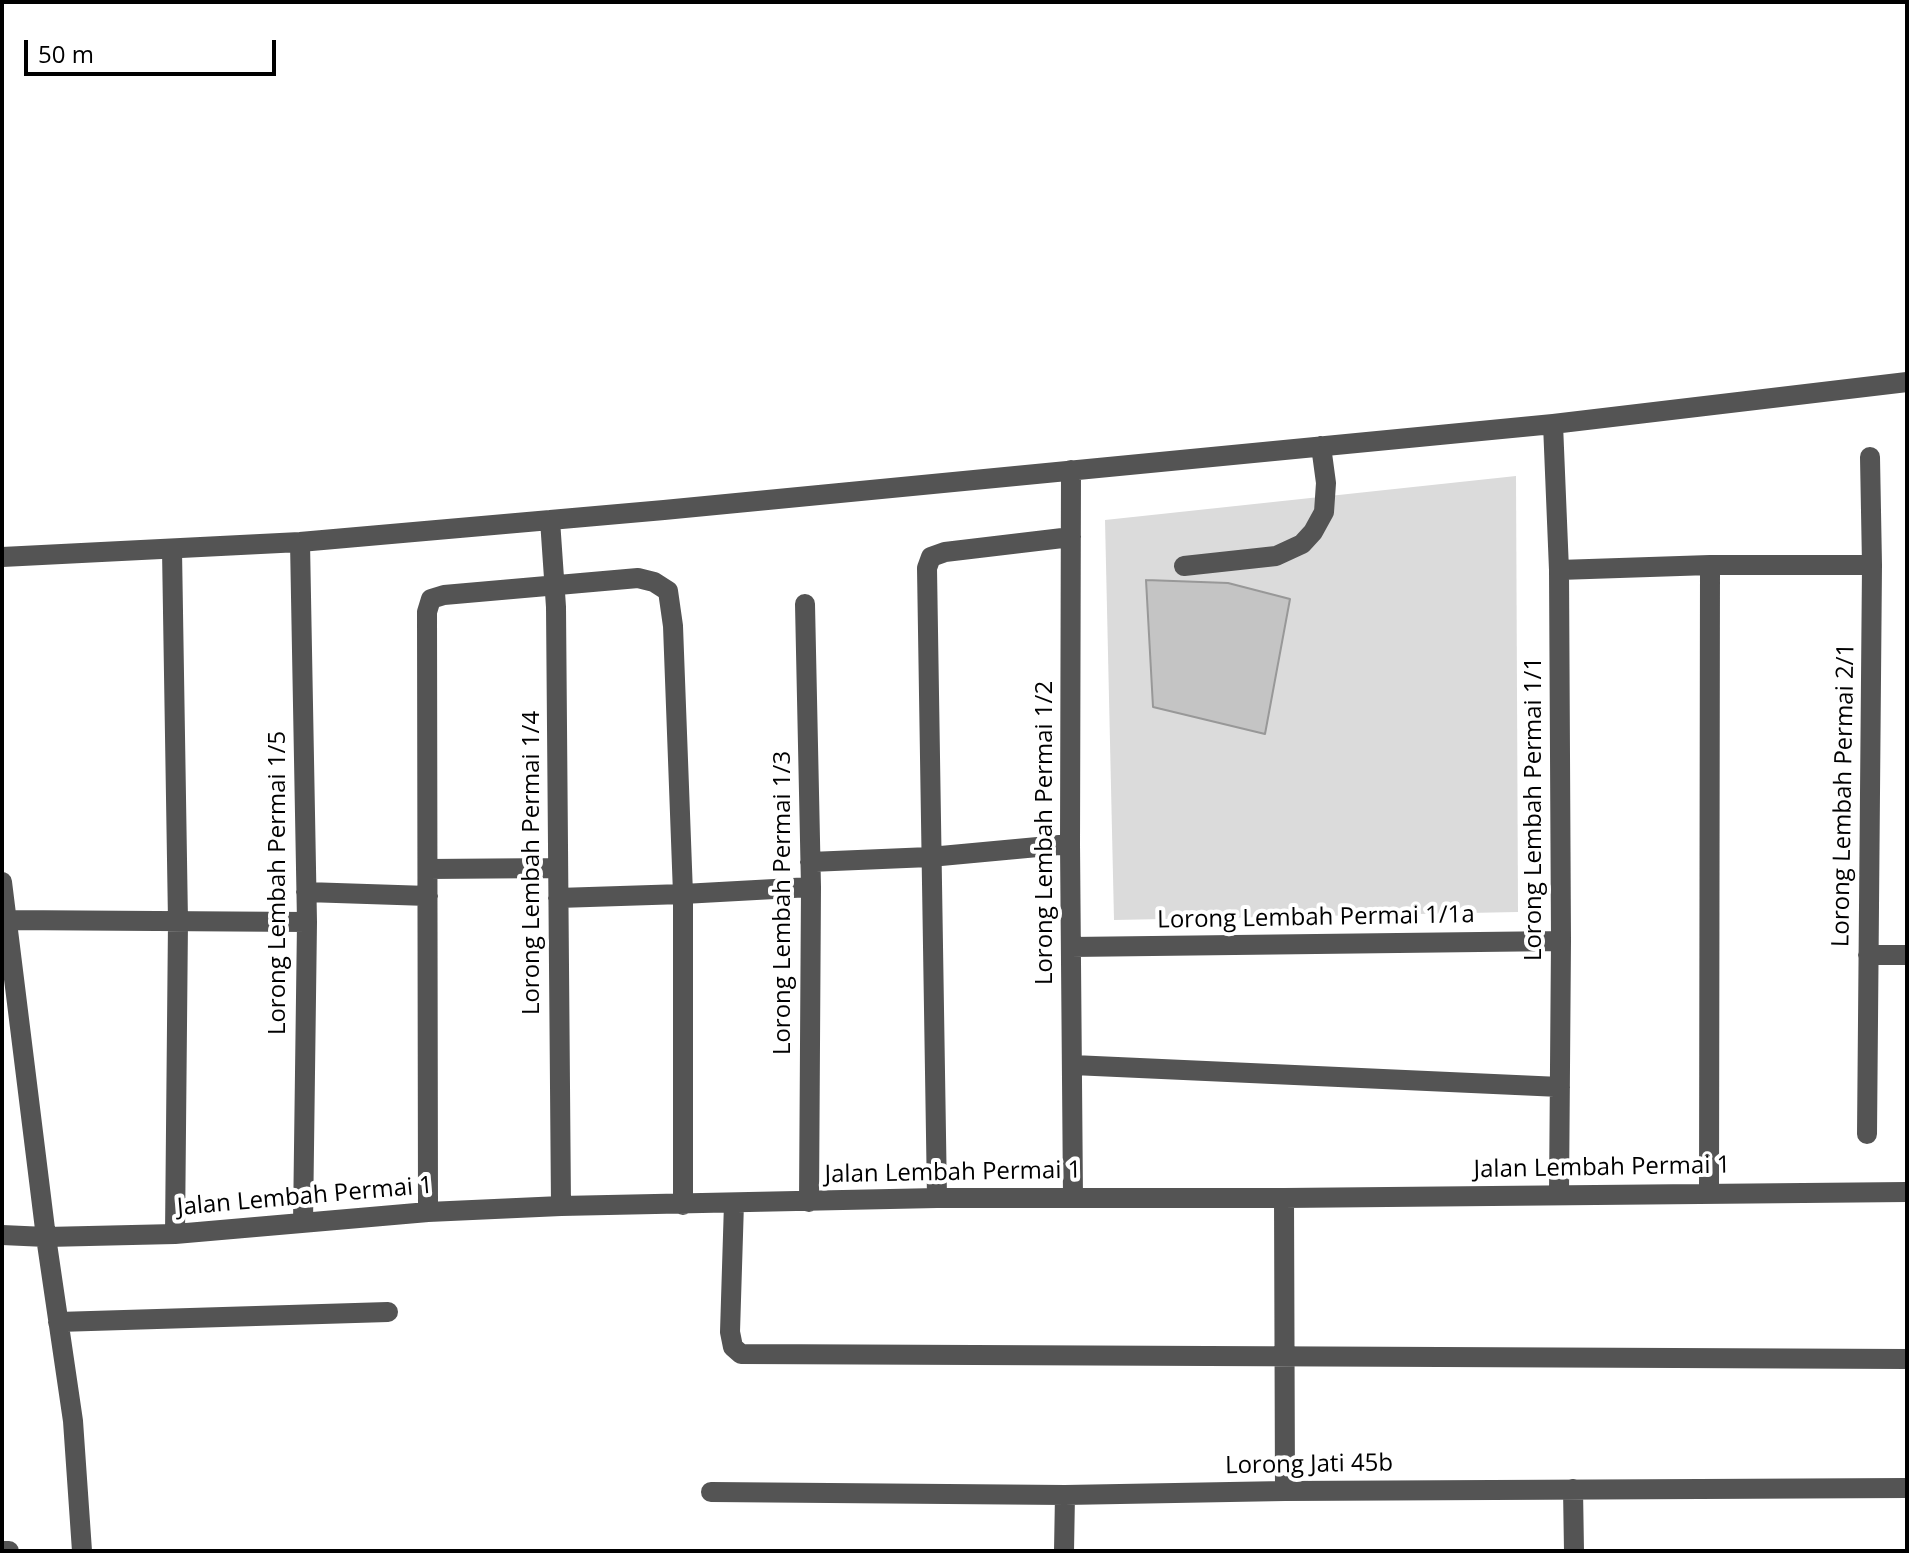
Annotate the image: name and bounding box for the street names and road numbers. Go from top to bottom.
street label: Lorong Lembah Permai 2/1 [1827,643,1861,947]
street label: Lorong Lembah Permai 1/1 [1520,657,1548,961]
street label: Lorong Lembah Permai 1/2 [1031,681,1059,985]
street label: Lorong Lembah Permai 1/4 [518,711,546,1015]
street label: Lorong Lembah Permai 1/5 [264,731,292,1035]
street label: Lorong Lembah Permai 1/3 [769,751,797,1055]
street label: Lorong Lembah Permai 1/1a [1157,901,1475,935]
street label: Jalan Lembah Permai 1 [1473,1151,1731,1185]
street label: Jalan Lembah Permai 1 [824,1156,1082,1190]
street label: Jalan Lembah Permai 1 [176,1171,434,1223]
street label: Lorong Jati 45b [1225,1449,1393,1481]

